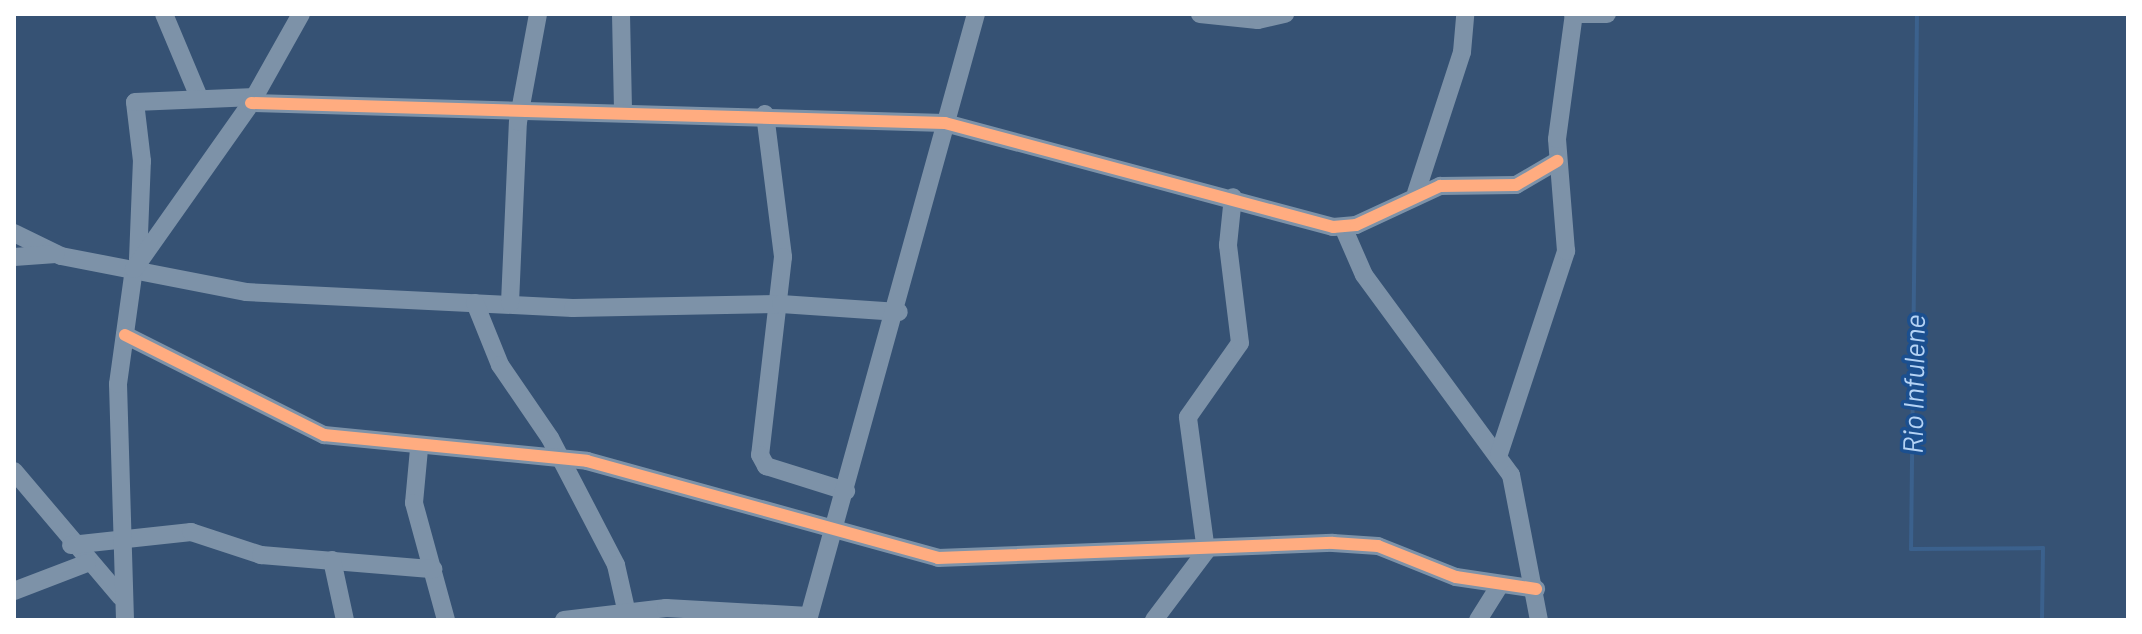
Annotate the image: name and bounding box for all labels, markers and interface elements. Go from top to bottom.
water label: Rio Infulene [1895,314,1931,454]

